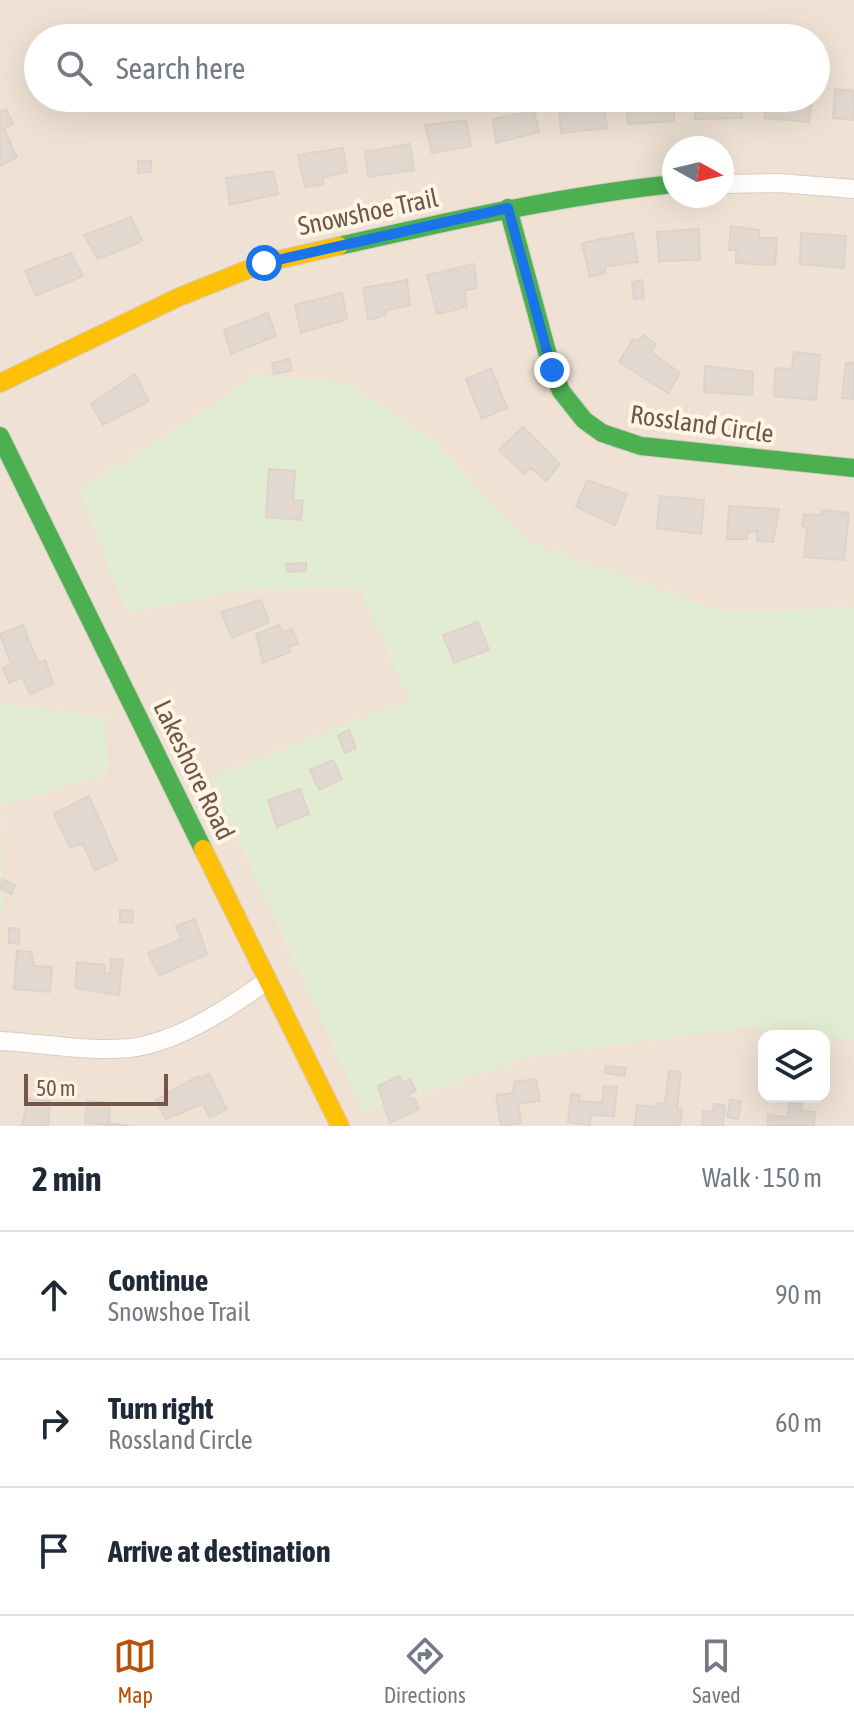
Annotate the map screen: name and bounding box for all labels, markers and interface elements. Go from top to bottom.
search box [24,24,830,112]
icon: search [52,46,96,90]
text: Search here [116,51,245,85]
north arrow [662,136,734,208]
street label: Snowshoe Trail [295,183,441,241]
route start [246,245,282,281]
route end [534,352,570,388]
street label: Rossland Circle [628,399,776,449]
street label: Lakeshore Road [147,695,241,845]
map controls [758,1030,830,1102]
button: layers [758,1030,830,1102]
scale bar [24,1070,168,1106]
text: 50 m [36,1075,76,1101]
text: 2 min [32,1159,101,1198]
text: Walk · 150 m [702,1163,822,1193]
text: Continue [108,1263,208,1297]
icon: ahead [32,1273,76,1317]
text: 90 m [775,1280,822,1310]
text: Snowshoe Trail [108,1297,250,1327]
text: Turn right [108,1391,214,1425]
icon: right [32,1401,76,1445]
text: 60 m [775,1408,822,1438]
text: Rossland Circle [108,1425,252,1455]
icon: arrive [32,1529,76,1573]
text: Arrive at destination [108,1534,330,1568]
tab: Map [113,1634,157,1708]
tab: Directions [384,1634,466,1708]
tab: Saved [692,1634,741,1708]

